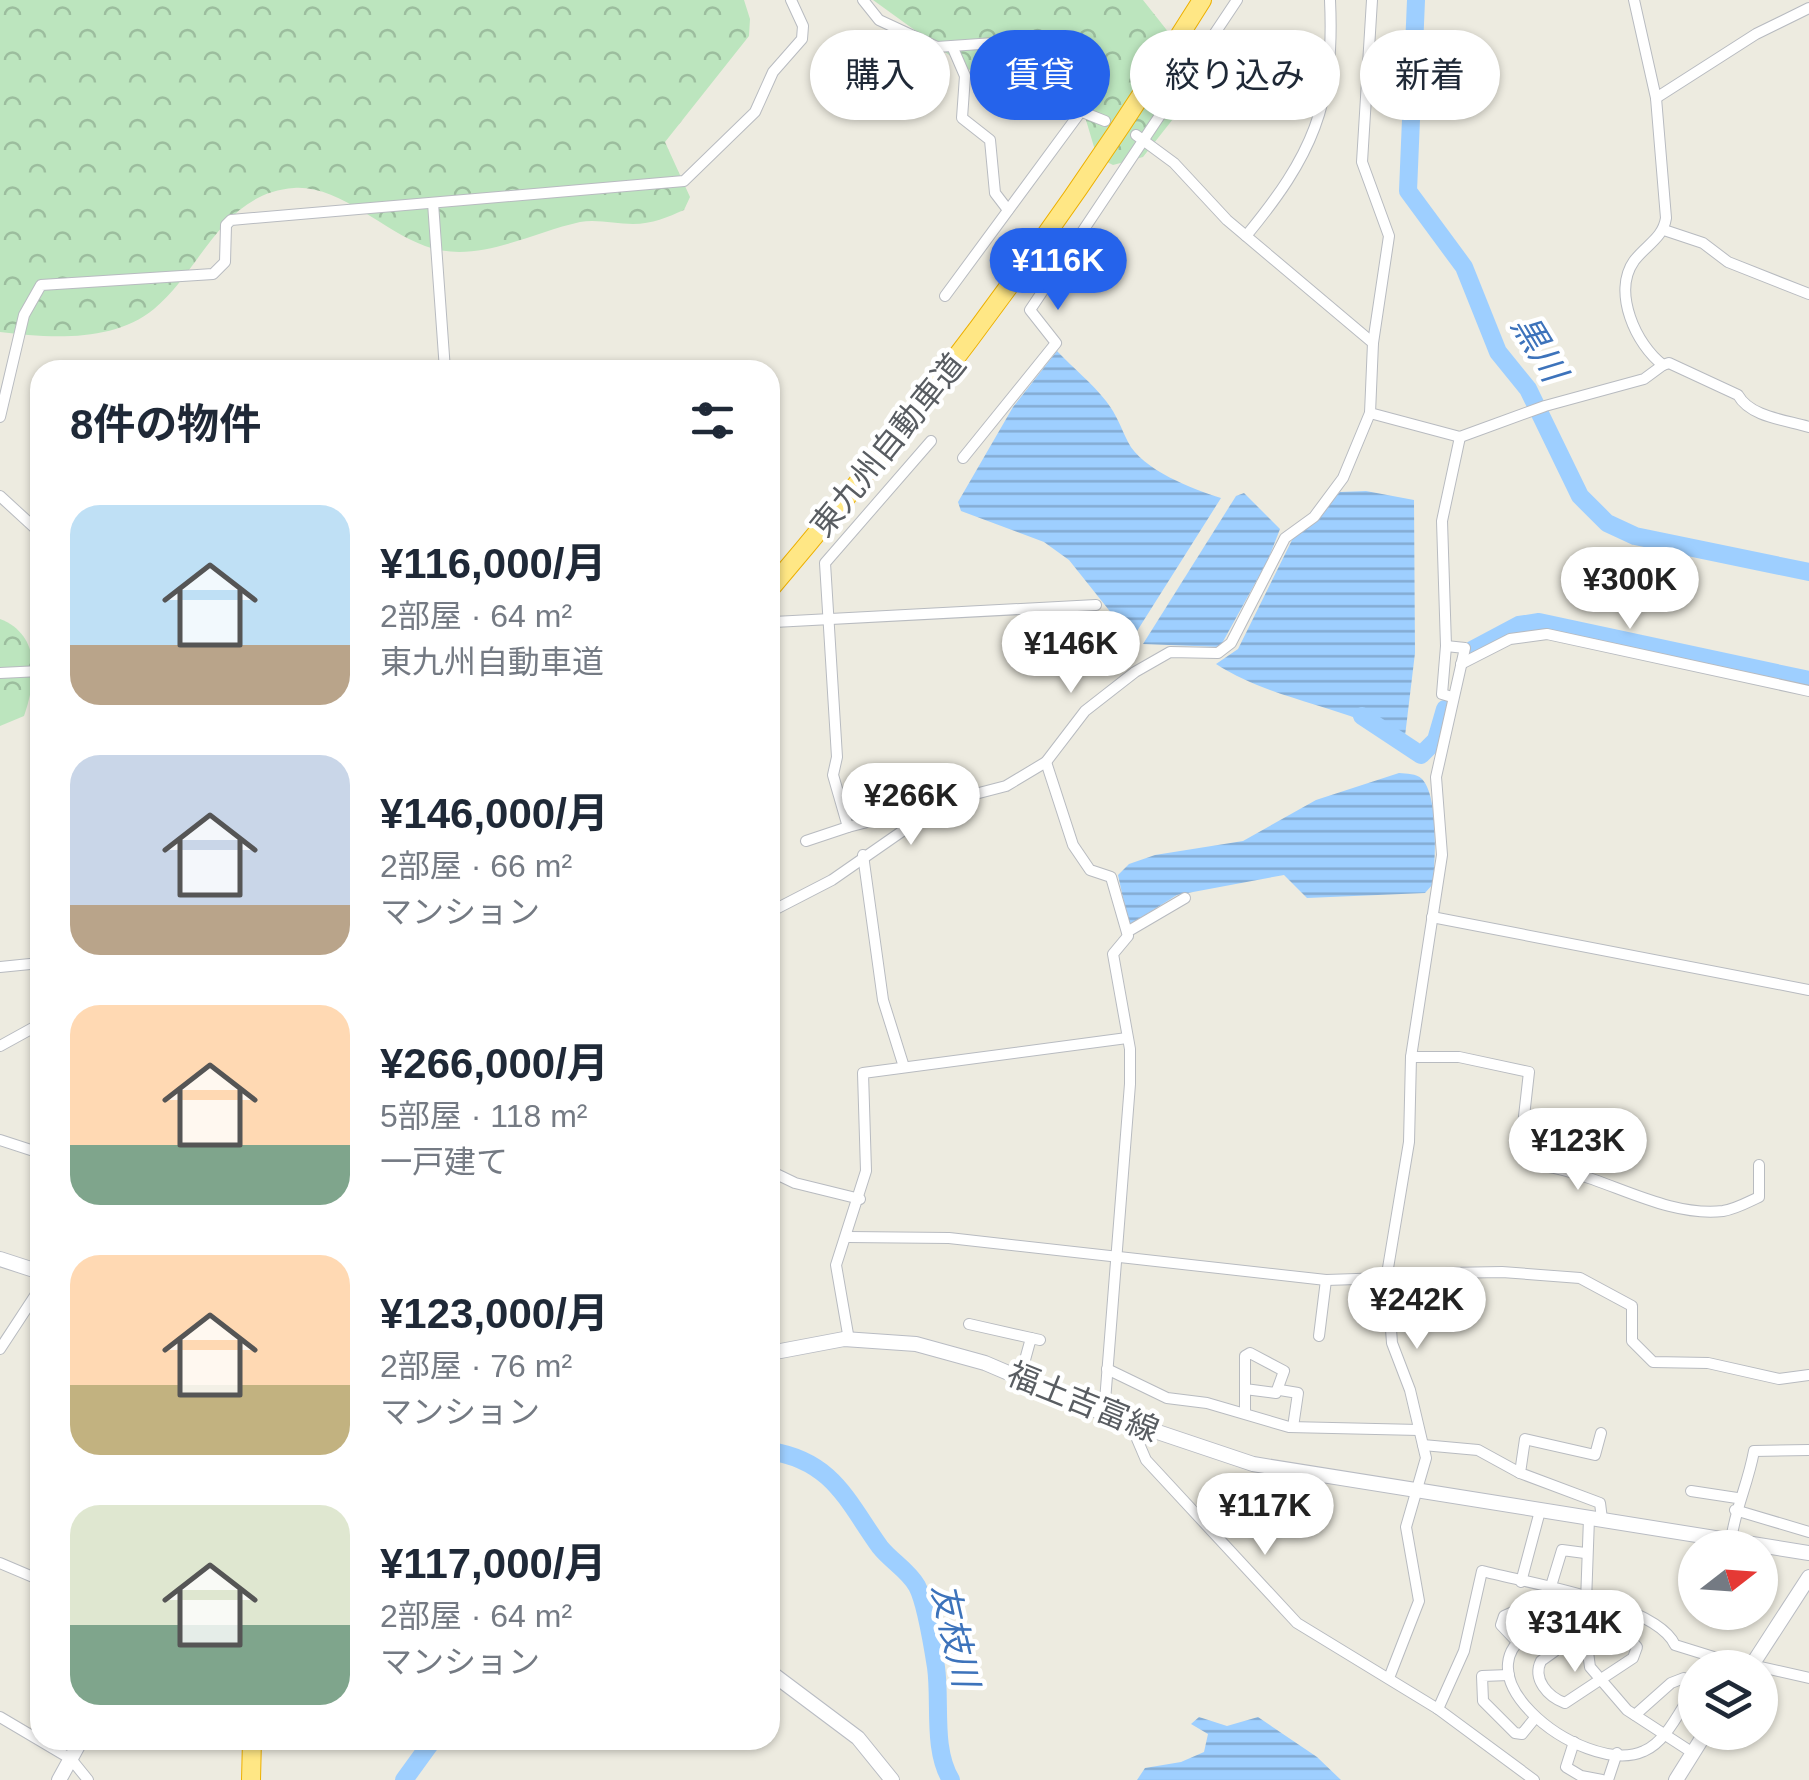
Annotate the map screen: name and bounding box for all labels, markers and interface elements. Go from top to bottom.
chip: 購入 [810,30,950,120]
chip: 賃貸 [970,30,1110,120]
chip: 絞り込み [1130,30,1340,120]
chip: 新着 [1360,30,1500,120]
pin: ¥116K [988,228,1128,313]
text: ¥116K [1012,242,1104,278]
water label: 黒川 [1505,308,1576,391]
street label: 東九州自動車道 [804,347,972,543]
icon: filters [685,393,740,448]
text: 8件の物件 [70,401,261,448]
text: ¥116,000/月 [380,540,607,587]
icon: home [150,545,270,665]
pin: ¥300K [1560,547,1700,632]
text: ¥300K [1583,561,1677,597]
text: 2部屋 · 64 m² [380,598,572,634]
pin: ¥146K [1001,611,1141,696]
text: ¥146K [1024,625,1118,661]
text: 東九州自動車道 [380,644,604,680]
pin: ¥266K [841,763,981,848]
text: ¥266K [864,777,958,813]
text: ¥146,000/月 [380,790,609,837]
icon: home [150,795,270,915]
text: 2部屋 · 66 m² [380,848,572,884]
text: マンション [380,894,540,930]
text: ¥266,000/月 [380,1040,609,1087]
icon: home [150,1045,270,1165]
text: 5部屋 · 118 m² [380,1098,587,1134]
pin: ¥123K [1508,1108,1648,1193]
text: ¥123K [1531,1122,1625,1158]
text: 一戸建て [380,1144,508,1180]
pin: ¥242K [1347,1267,1487,1352]
text: ¥242K [1370,1281,1464,1317]
text: ¥123,000/月 [380,1290,609,1337]
icon: home [150,1295,270,1415]
text: 2部屋 · 76 m² [380,1348,572,1384]
street label: 福土吉富線 [1002,1355,1164,1449]
text: マンション [380,1394,540,1430]
pin: ¥117K [1195,1473,1335,1558]
text: ¥117K [1219,1487,1311,1523]
north arrow [1678,1530,1778,1630]
map controls [1678,1530,1778,1750]
text: ¥117,000/月 [380,1540,607,1587]
icon: home [150,1545,270,1665]
water label: 友枝川 [925,1579,987,1694]
pin: ¥314K [1505,1590,1645,1675]
text: 2部屋 · 64 m² [380,1598,572,1634]
text: ¥314K [1528,1604,1622,1640]
text: マンション [380,1644,540,1680]
button: layers [1678,1650,1778,1750]

